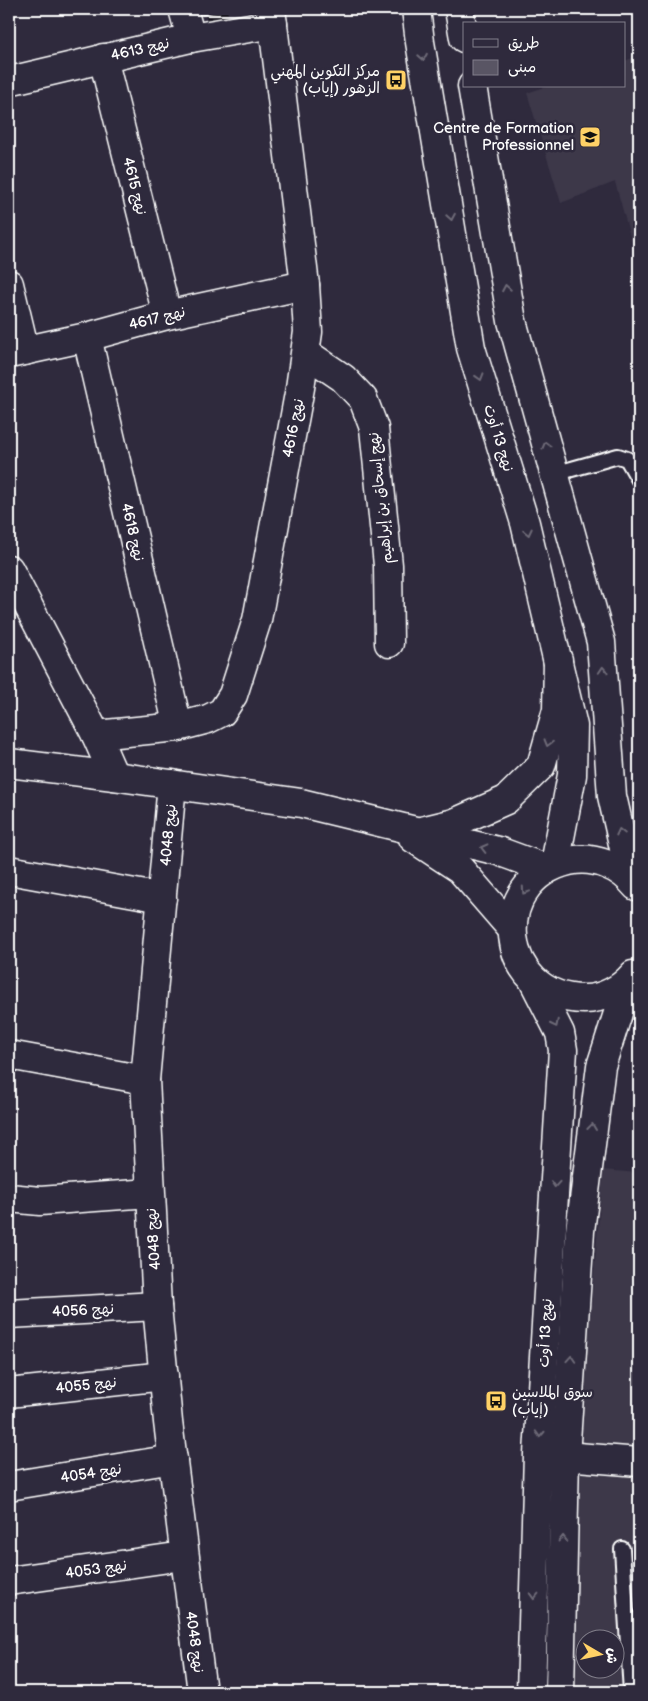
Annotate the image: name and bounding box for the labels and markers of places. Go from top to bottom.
place label: مركز التكوين المهني الزهور (إياب) [271,62,380,98]
bus stop icon: مركز التكوين المهني الزهور (إياب) [384,68,408,92]
place label: Centre de Formation Professionnel [433,119,574,155]
school or university icon: Centre de Formation Professionnel [578,125,602,149]
place label: سوق الملاسين (إياب) [512,1383,593,1419]
bus stop icon: سوق الملاسين (إياب) [484,1389,508,1413]

